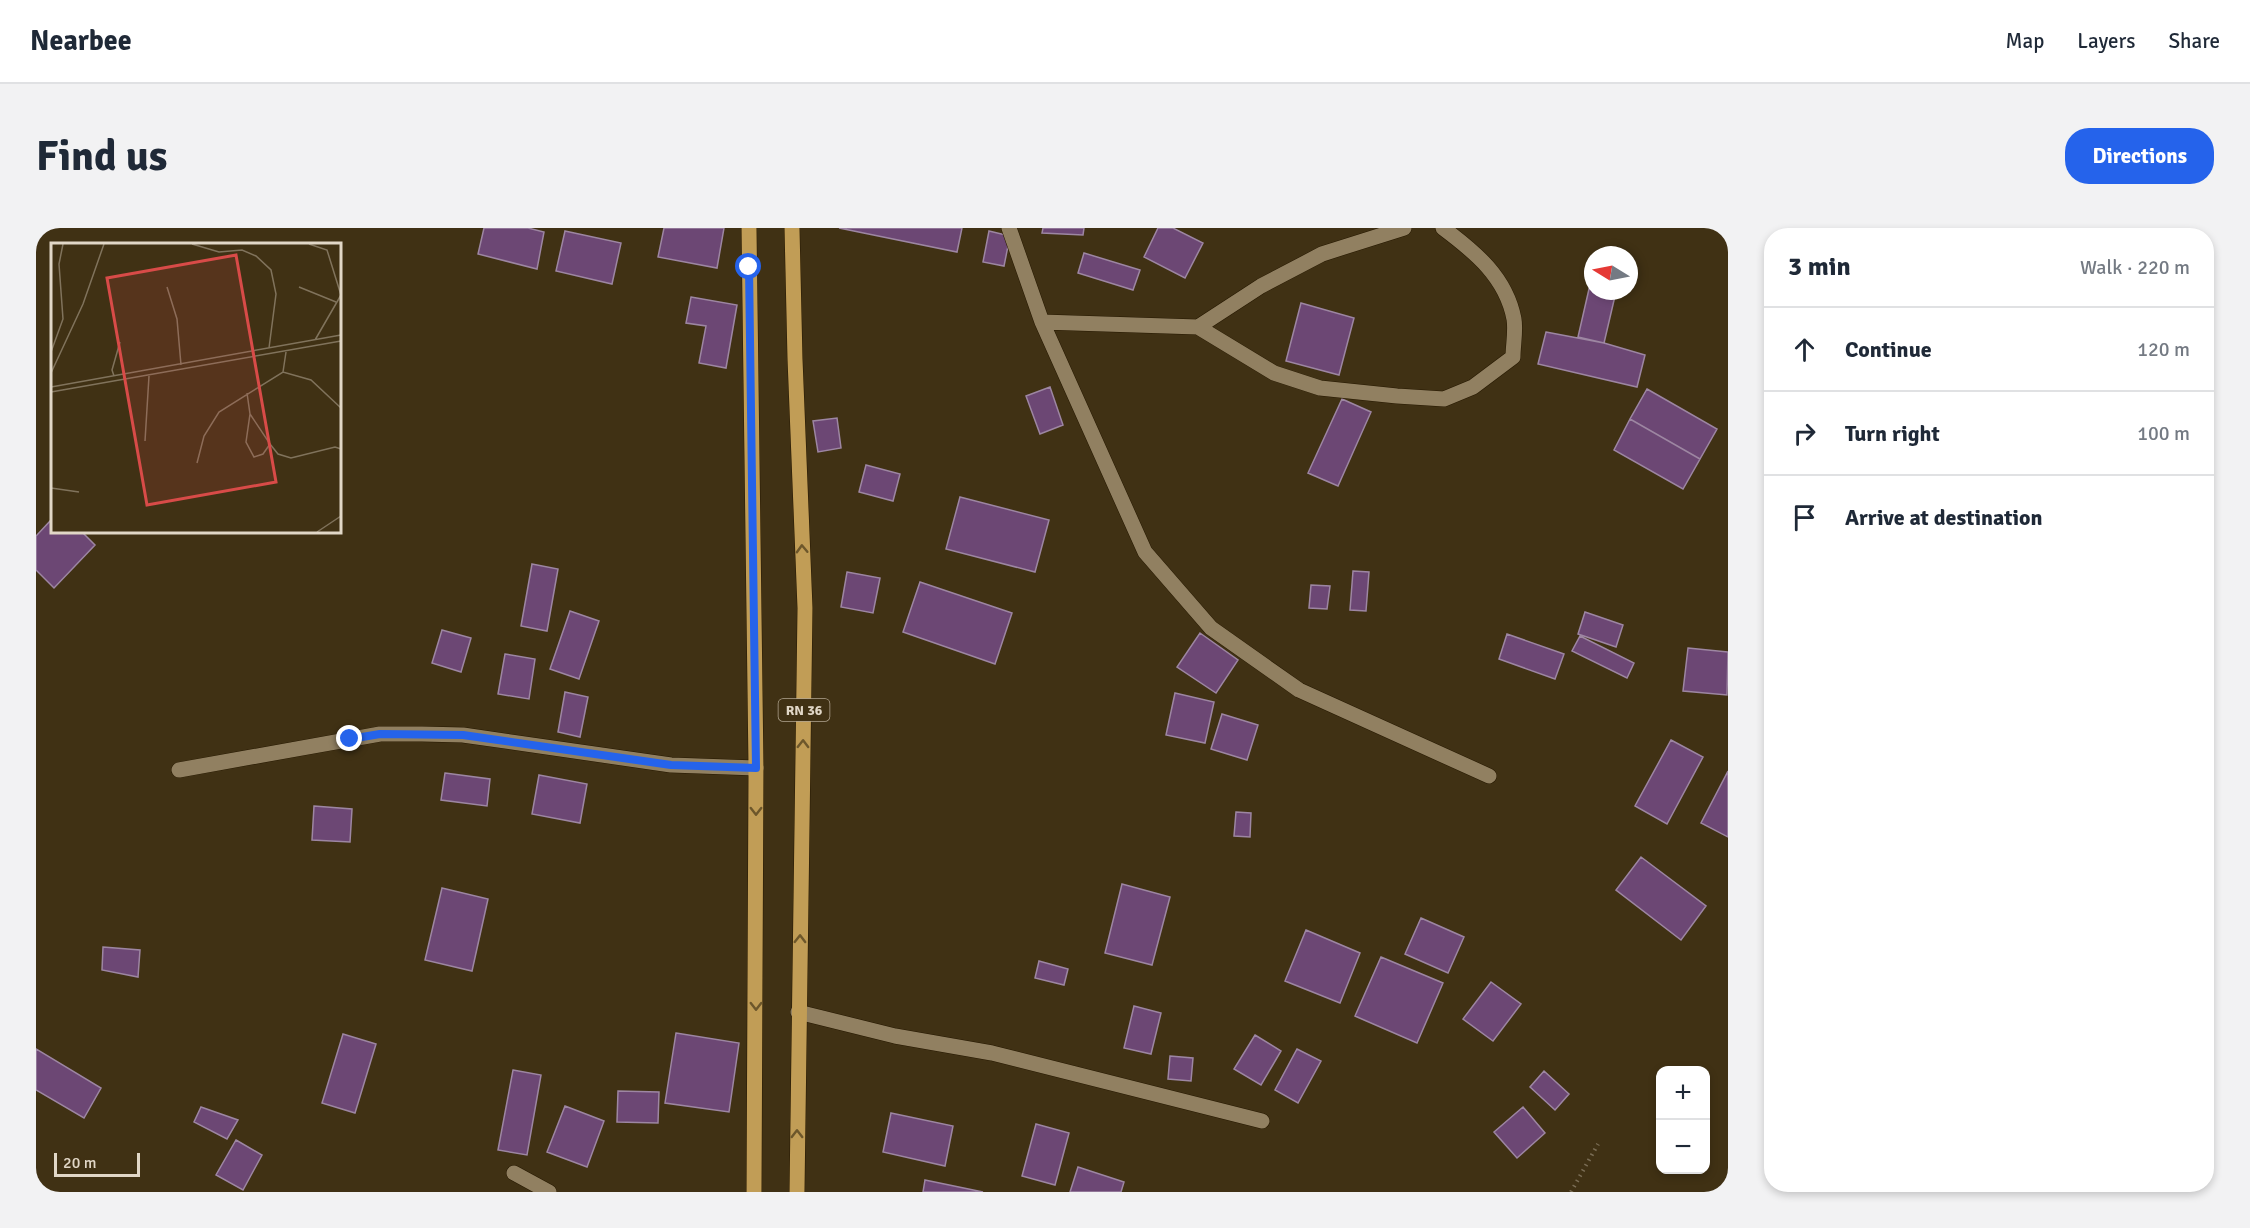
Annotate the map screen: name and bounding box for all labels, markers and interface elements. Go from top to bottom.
text: Nearbee [30,24,132,58]
text: Map [2006,28,2044,54]
text: Layers [2077,28,2135,54]
text: Share [2168,28,2220,54]
button: Directions [2065,128,2214,184]
text: Find us [36,131,167,182]
inset map [51,243,340,532]
north arrow [1584,246,1638,300]
text: 3 min [1788,251,1851,283]
route start [735,253,761,279]
text: Walk · 220 m [2080,255,2190,280]
icon: ahead [1788,333,1821,366]
text: Continue [1845,336,1932,363]
text: 120 m [2137,337,2190,362]
icon: right [1788,417,1821,450]
text: Turn right [1845,420,1940,447]
text: 100 m [2137,421,2190,446]
icon: arrive [1788,501,1821,534]
text: Arrive at destination [1845,504,2042,531]
one-way arrow [796,544,809,553]
road number: RN 36 [778,699,830,721]
route end [336,725,362,751]
one-way arrow [797,739,809,748]
one-way arrow [750,807,762,816]
one-way arrow [793,934,806,943]
one-way arrow [750,1002,762,1011]
map controls [1656,1066,1710,1174]
button: + [1656,1066,1710,1120]
button: − [1656,1120,1710,1174]
one-way arrow [791,1129,803,1138]
scale bar [54,1150,140,1178]
text: 20 m [63,1153,97,1173]

